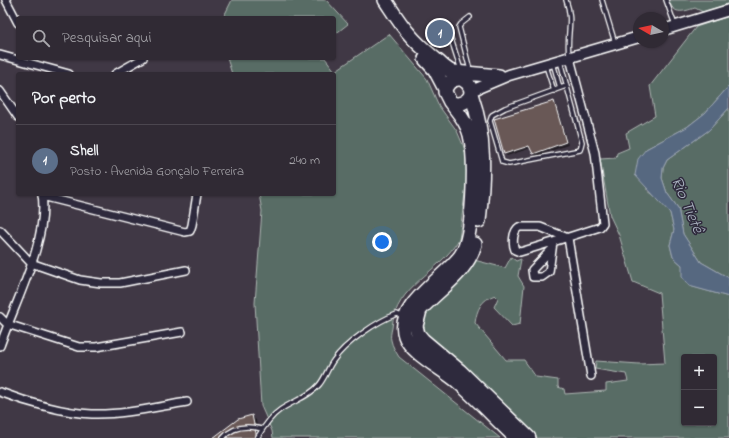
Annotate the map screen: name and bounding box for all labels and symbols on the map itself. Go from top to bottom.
north arrow [633,12,669,48]
pin: 1 [427,18,453,48]
water label: Rio Tietê [664,173,711,238]
your location [372,232,392,252]

